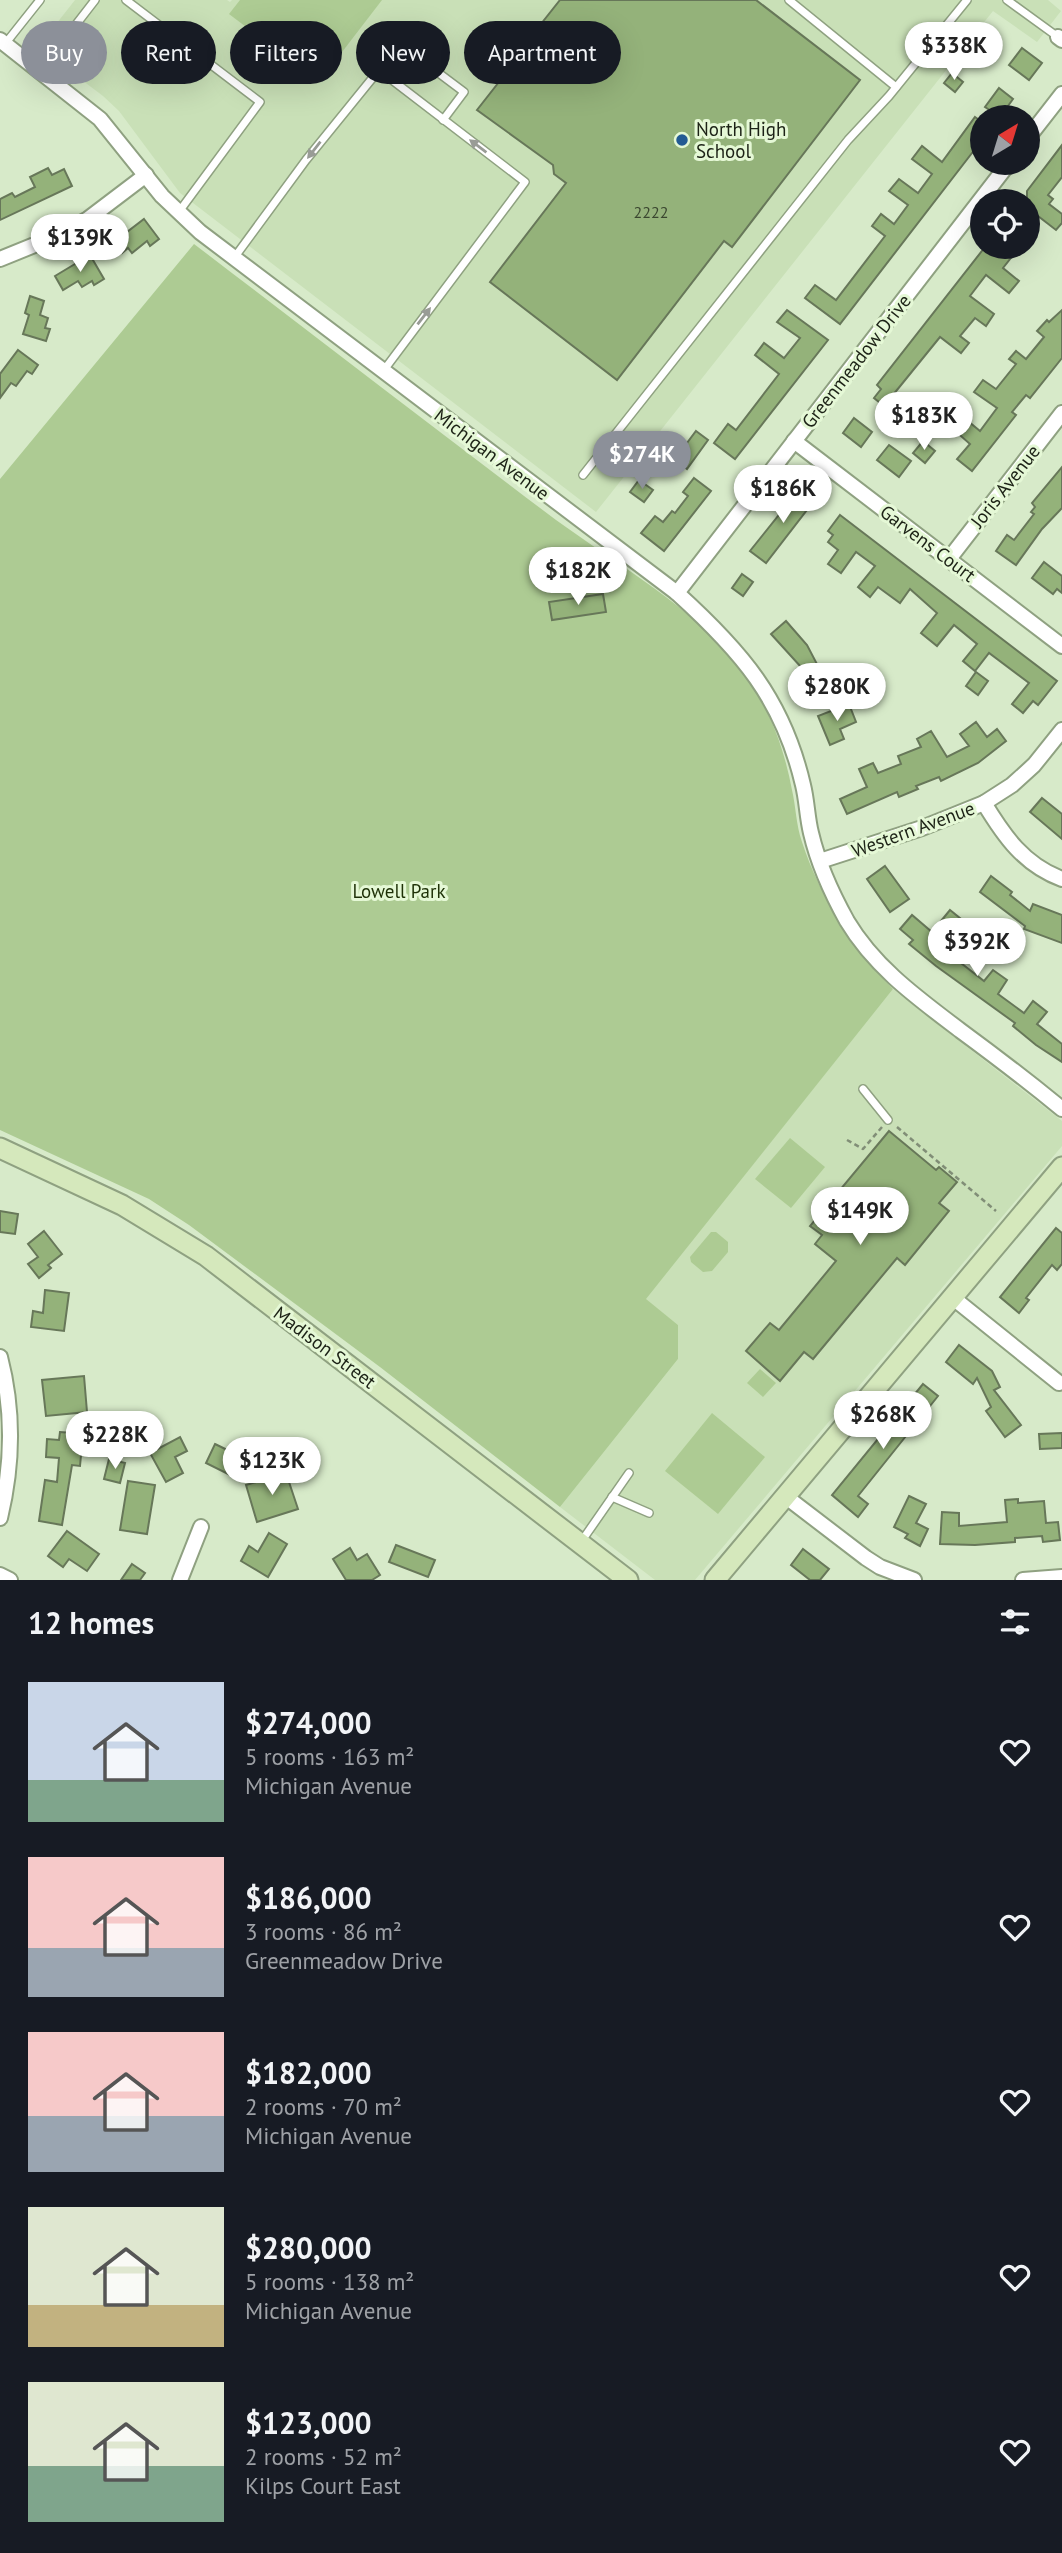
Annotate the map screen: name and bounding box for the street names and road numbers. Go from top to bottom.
street label: Greenmeadow Drive [796,289,916,433]
street label: Michigan Avenue [430,403,554,505]
street label: Joris Avenue [964,440,1045,533]
street label: Garvens Court [875,499,981,587]
street label: Western Avenue [848,796,978,862]
street label: Madison Street [269,1301,381,1394]

